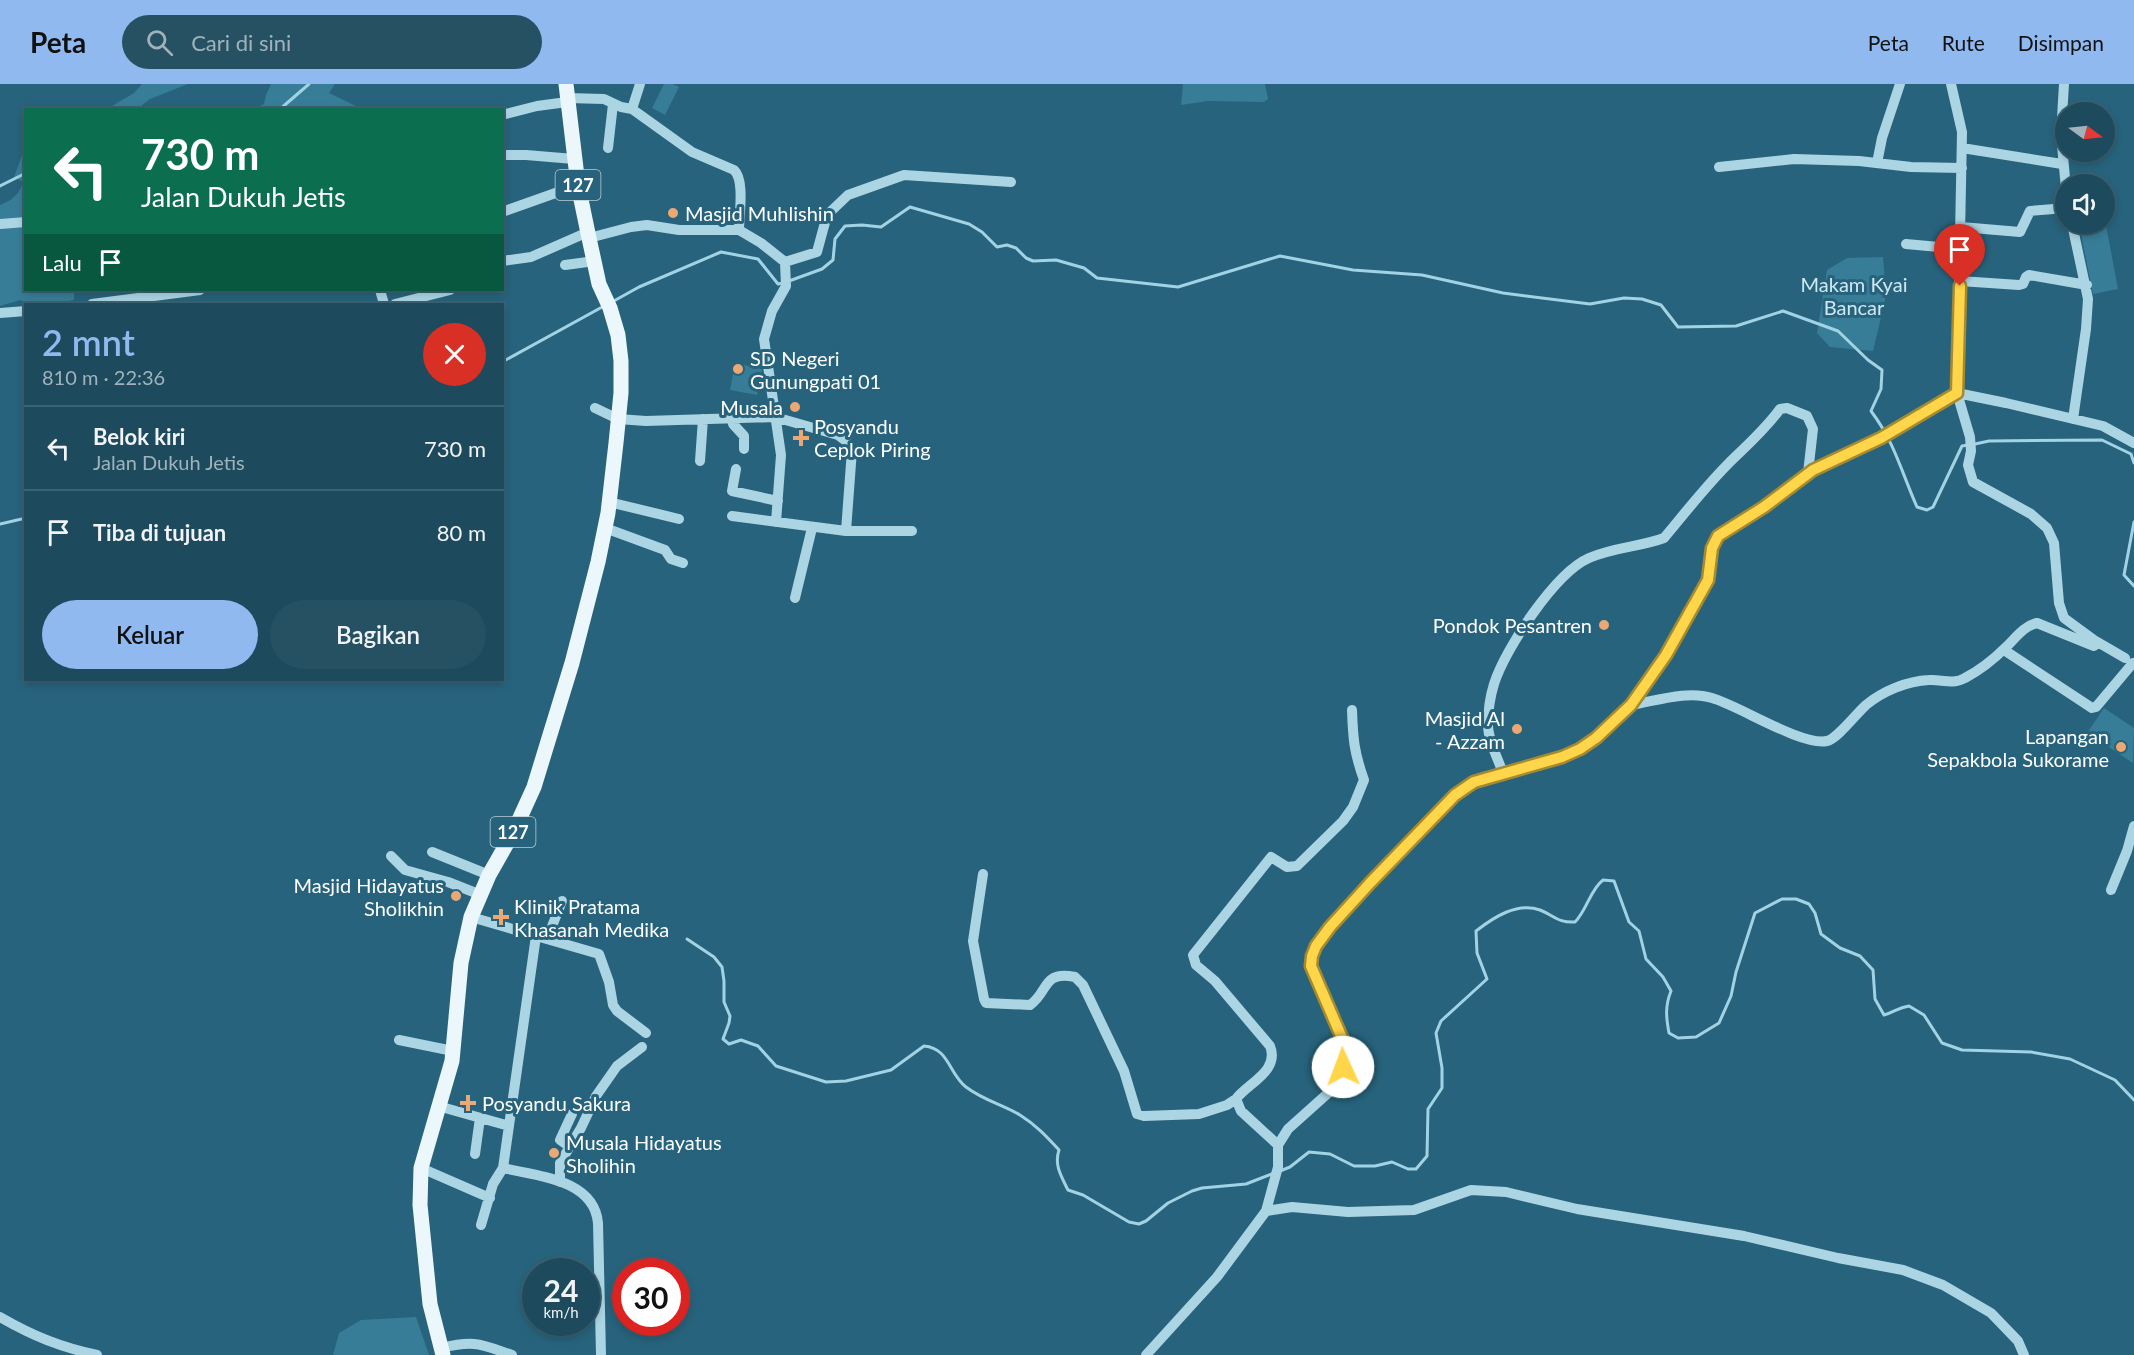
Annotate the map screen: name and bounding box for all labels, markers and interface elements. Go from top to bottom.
search box [122,15,542,69]
text: Peta [30,25,86,59]
icon: search [143,26,176,59]
text: Cari di sini [191,29,291,56]
text: Peta [1868,30,1909,55]
text: Rute [1942,30,1985,55]
text: Disimpan [2018,30,2104,55]
north arrow [2055,102,2115,162]
map controls [2055,102,2115,234]
text: 730 m [141,129,259,179]
icon: left [42,132,120,210]
road number: 127 [556,170,600,200]
button: sound [2055,174,2115,234]
text: Jalan Dukuh Jetis [141,180,346,213]
place label: Masjid Muhlishin [685,201,834,225]
marker: Masjid Muhlishin [666,206,680,220]
pin [1934,224,1985,286]
icon: arrive [1943,233,1976,266]
icon: arrive [94,246,127,279]
text: Lalu [42,249,82,276]
park label: Makam Kyai Bancar [1801,272,1907,319]
text: 2 mnt [42,320,135,364]
button: close [423,323,486,386]
place label: SD Negeri Gunungpati 01 [750,346,881,393]
marker: SD Negeri Gunungpati 01 [731,362,745,376]
text: 810 m · 22:36 [42,365,165,389]
place label: Musala [720,395,783,419]
marker: Musala [788,400,802,414]
place label: Posyandu Ceplok Piring [814,414,931,461]
text: Belok kiri [93,423,185,450]
marker: Posyandu Ceplok Piring [792,429,810,447]
icon: left [42,432,75,465]
text: 730 m [424,435,486,462]
text: Jalan Dukuh Jetis [93,450,245,474]
icon: arrive [42,516,75,549]
text: Tiba di tujuan [93,519,226,546]
text: 80 m [437,519,486,546]
button: Keluar [42,600,258,669]
button: Bagikan [270,600,486,669]
place label: Pondok Pesantren [1433,613,1592,637]
marker: Pondok Pesantren [1597,618,1611,632]
place label: Masjid Al - Azzam [1425,706,1505,753]
marker: Masjid Al - Azzam [1510,722,1524,736]
place label: Lapangan Sepakbola Sukorame [1927,724,2109,771]
marker: Lapangan Sepakbola Sukorame [2114,740,2128,754]
road number: 127 [490,817,536,847]
place label: Masjid Hidayatus Sholikhin [293,873,444,920]
marker: Masjid Hidayatus Sholikhin [449,889,463,903]
place label: Klinik Pratama Khasanah Medika [514,894,669,941]
marker: Klinik Pratama Khasanah Medika [492,908,510,926]
position arrow [1311,1035,1375,1099]
place label: Posyandu Sakura [482,1091,631,1115]
marker: Posyandu Sakura [459,1094,477,1112]
place label: Musala Hidayatus Sholihin [566,1130,722,1177]
marker: Musala Hidayatus Sholihin [547,1146,561,1160]
speed limit sign: 30 [612,1258,690,1336]
text: 24 [544,1272,578,1308]
text: km/h [543,1303,579,1321]

